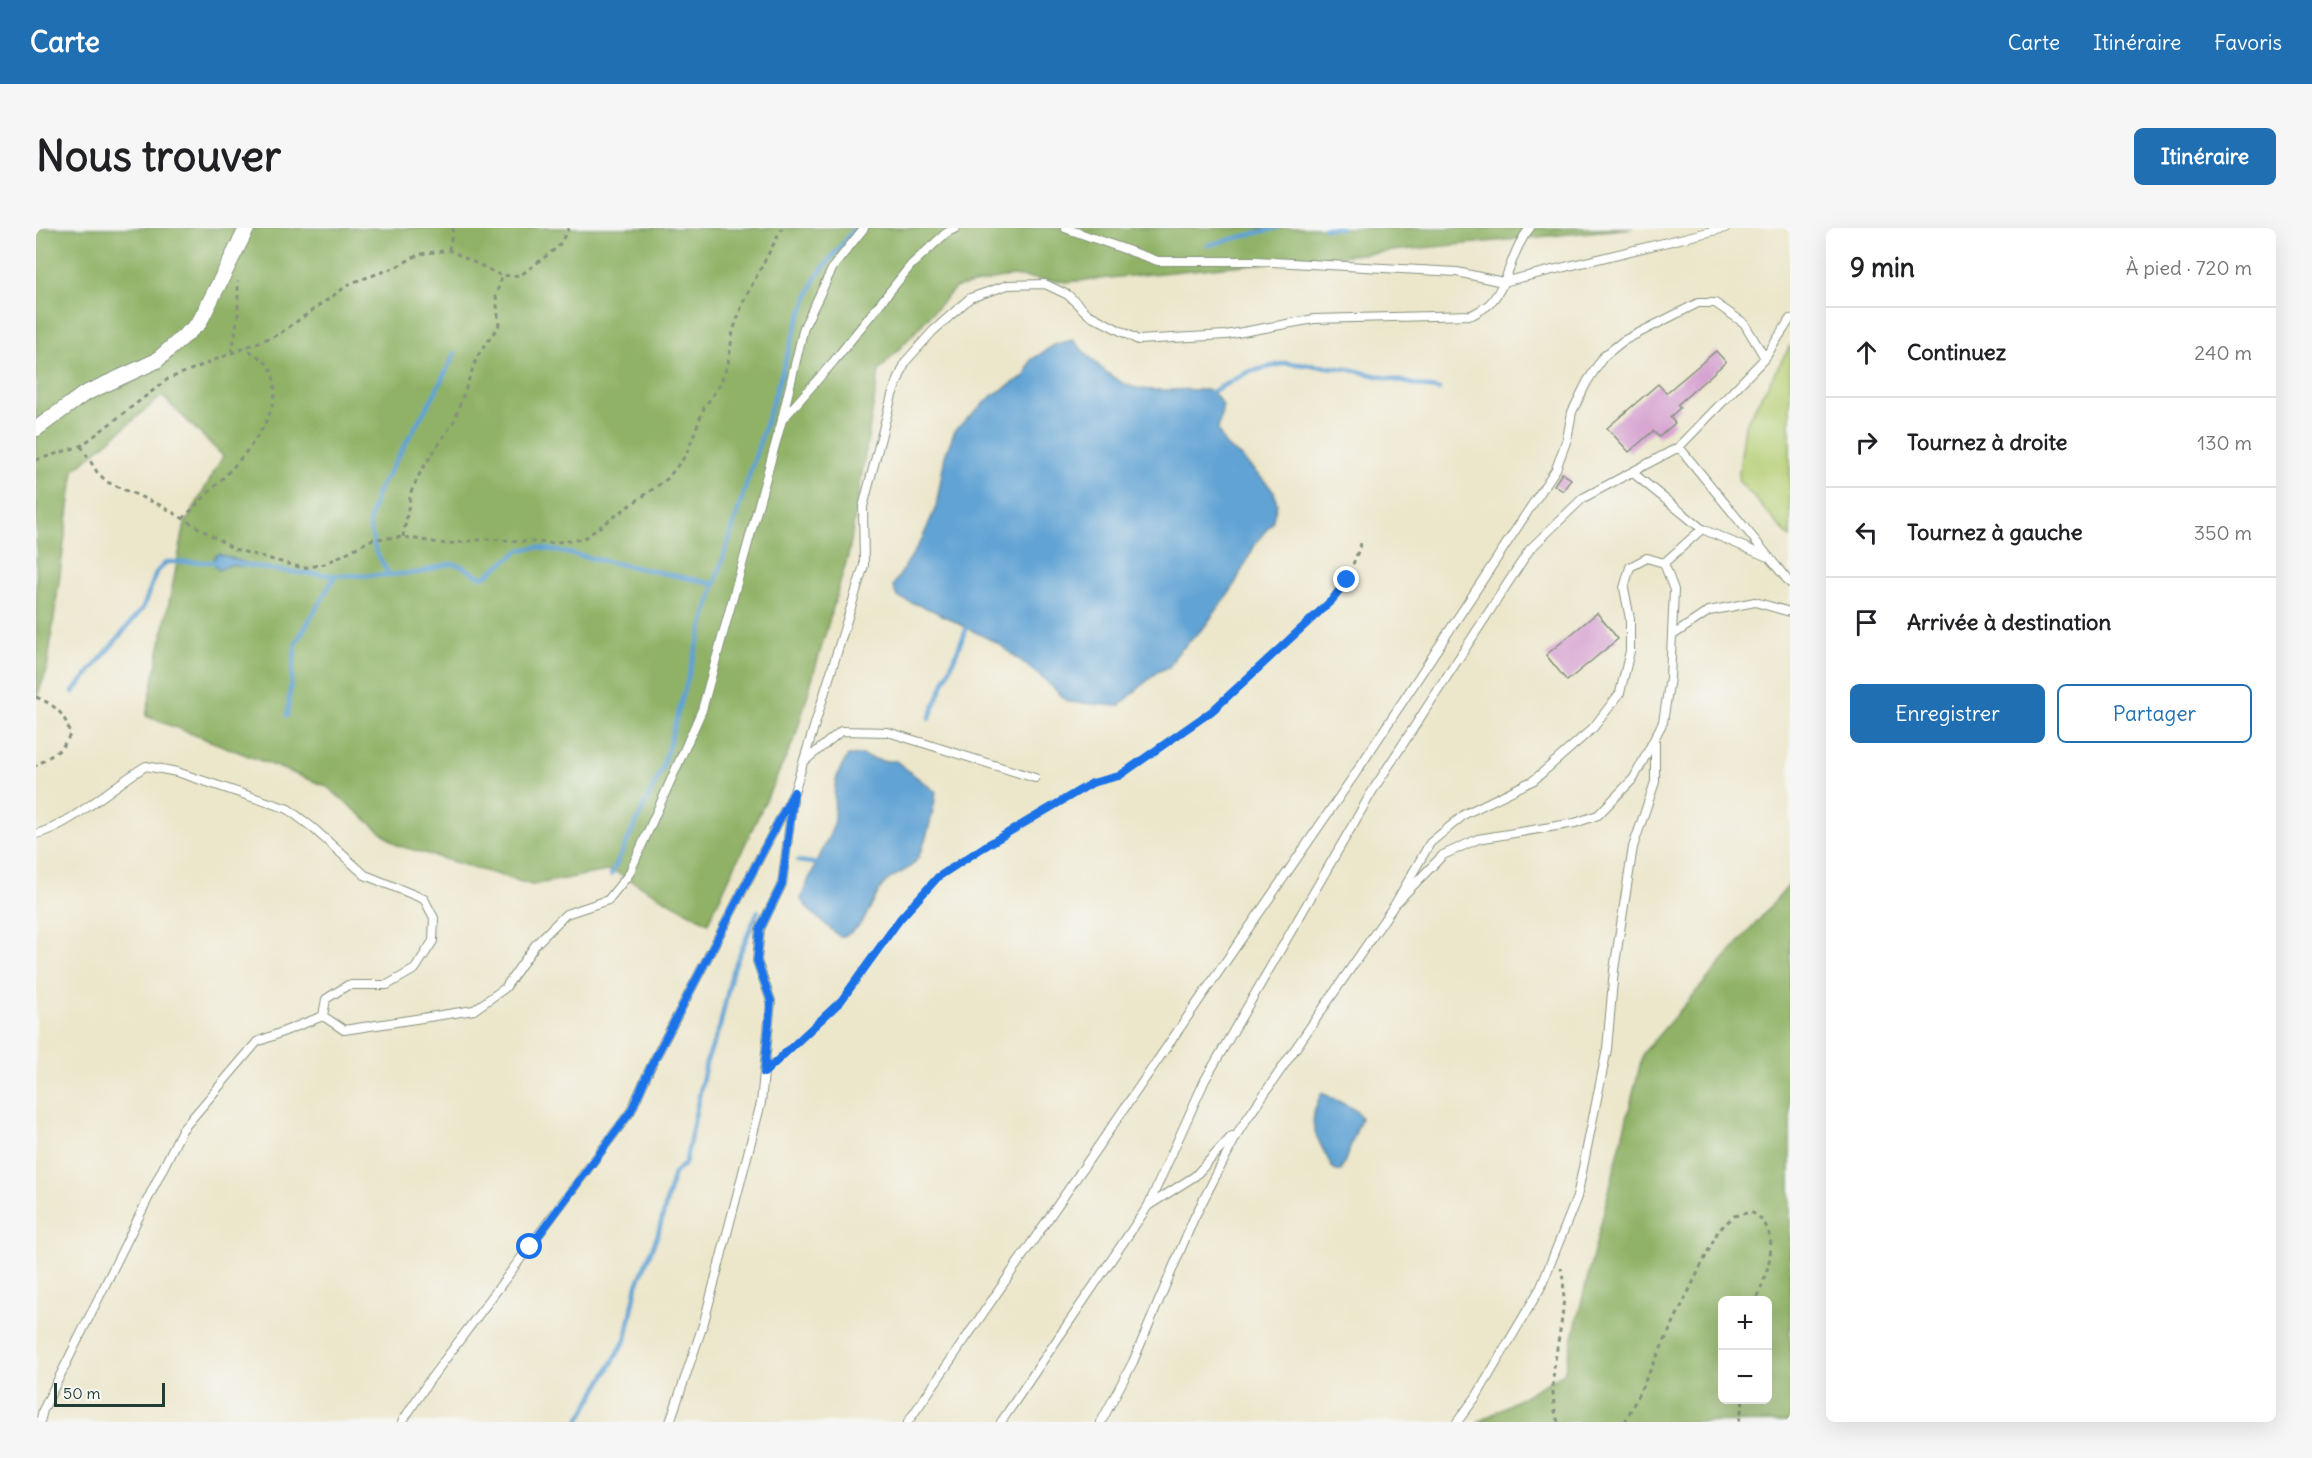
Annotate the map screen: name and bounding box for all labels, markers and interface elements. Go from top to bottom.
text: Carte [30,24,100,60]
text: Carte [2008,29,2060,56]
text: Itinéraire [2093,29,2181,56]
text: Favoris [2214,29,2282,56]
button: Itinéraire [2134,128,2276,185]
text: Nous trouver [36,130,281,182]
text: 9 min [1850,251,1915,284]
text: À pied · 720 m [2126,255,2252,280]
icon: ahead [1850,336,1883,369]
text: Continuez [1907,338,2006,366]
text: 240 m [2194,340,2252,365]
icon: right [1850,426,1883,459]
text: Tournez à droite [1907,428,2067,456]
text: 130 m [2197,430,2252,455]
icon: left [1850,516,1883,549]
text: Tournez à gauche [1907,518,2083,546]
text: 350 m [2194,520,2252,545]
route end [1333,566,1359,592]
icon: arrive [1850,606,1883,639]
text: Arrivée à destination [1907,608,2111,636]
button: Enregistrer [1850,684,2045,743]
button: Partager [2057,684,2252,743]
route start [516,1233,542,1259]
map controls [1718,1296,1772,1404]
button: + [1718,1296,1772,1350]
button: − [1718,1350,1772,1404]
scale bar [54,1380,165,1408]
text: 50 m [63,1383,101,1403]

